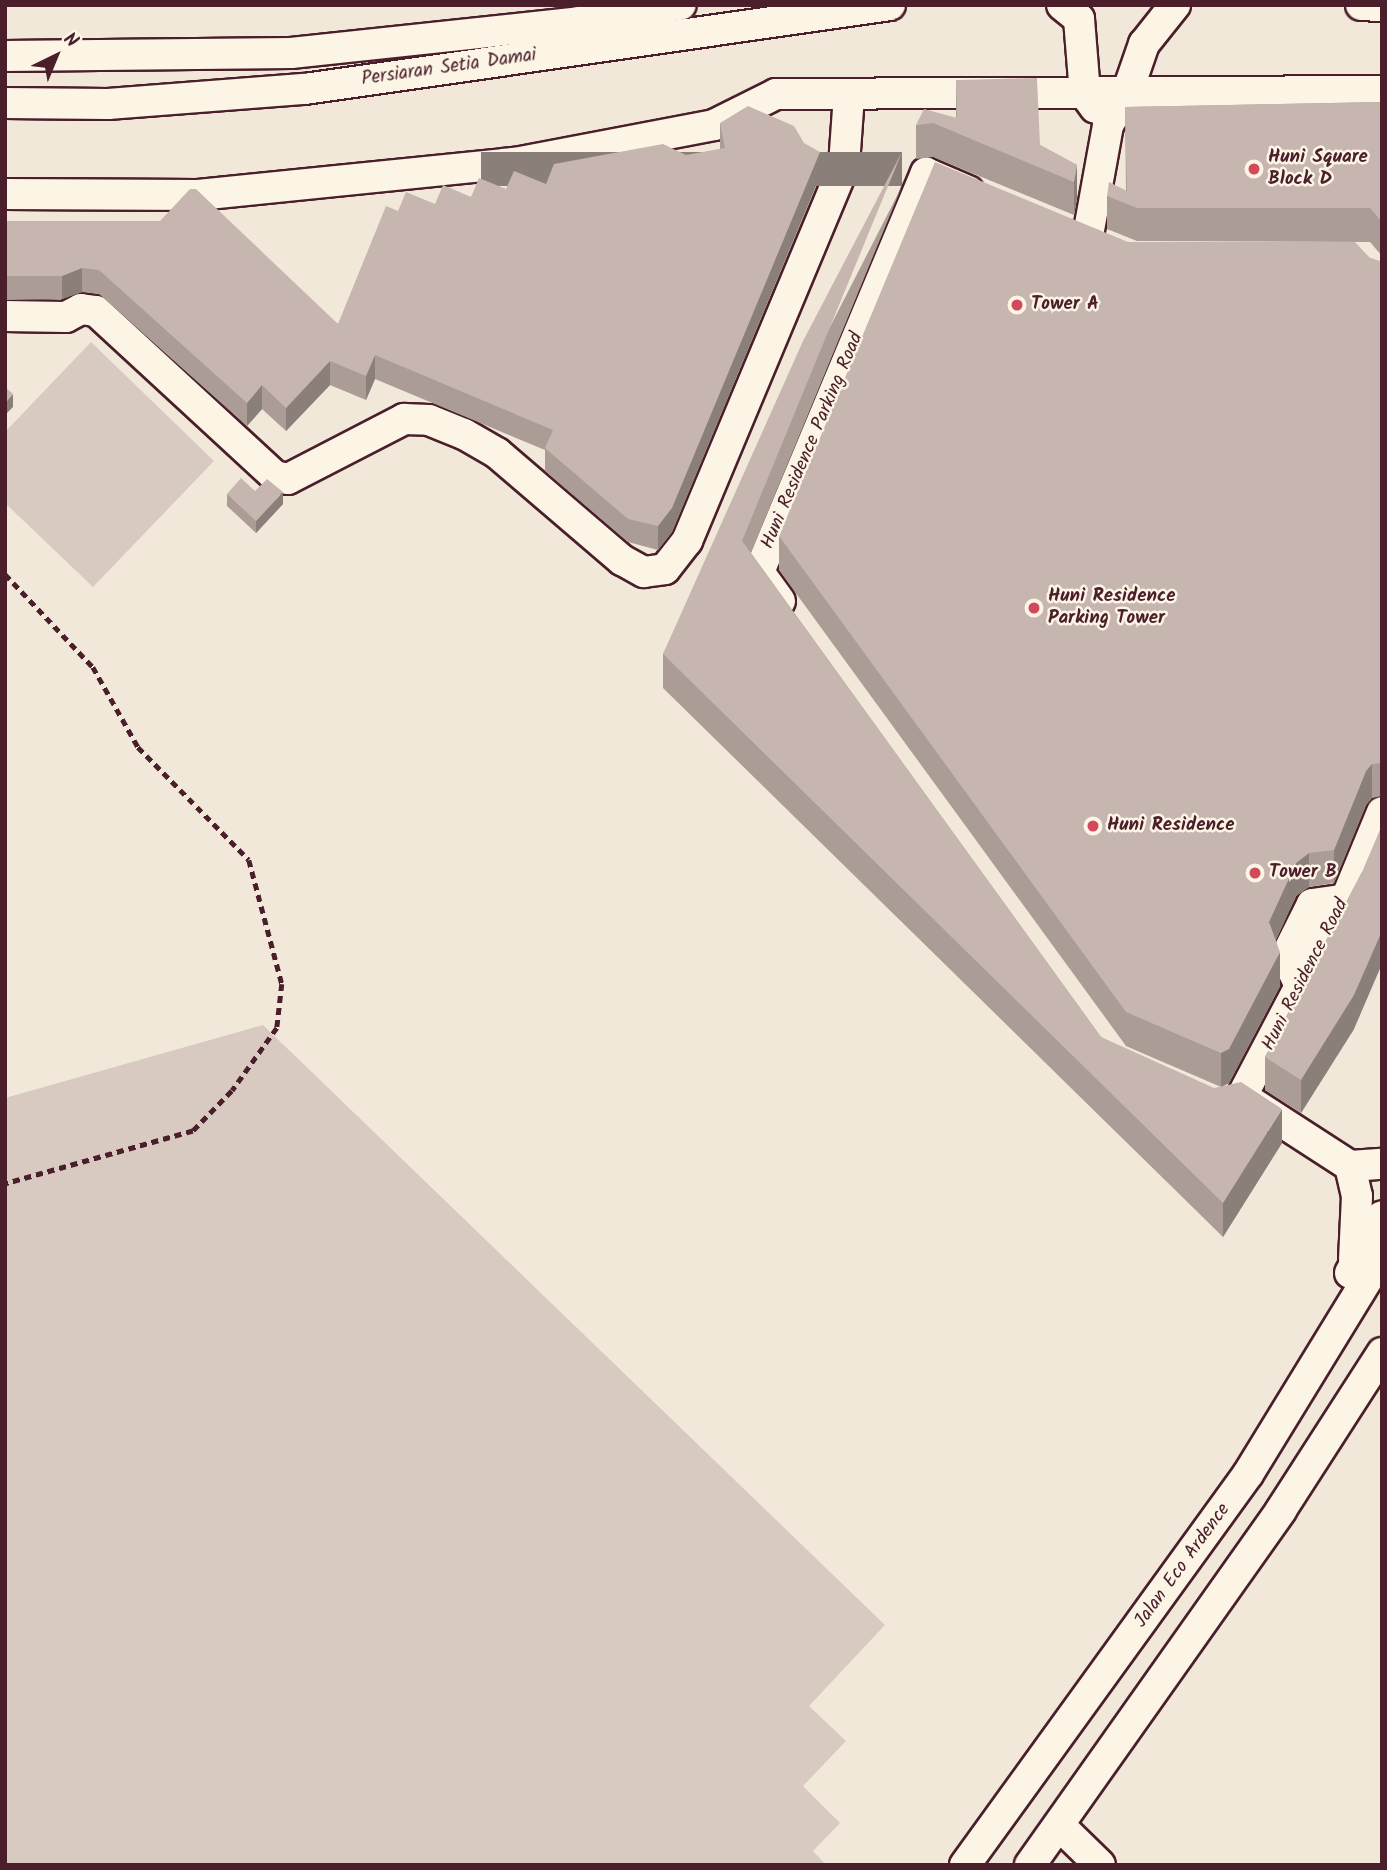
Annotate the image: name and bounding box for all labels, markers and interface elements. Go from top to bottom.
north arrow [21,21,91,91]
text: N [56,26,85,56]
street label: Persiaran Setia Damai [360,44,538,92]
place label: Huni Square Block D [1268,147,1368,191]
marker: Huni Square Block D [1246,161,1262,177]
place label: Tower A [1031,294,1099,316]
marker: Tower A [1009,297,1025,313]
street label: Huni Residence Parking Road [757,329,869,553]
place label: Huni Residence Parking Tower [1048,586,1175,630]
marker: Huni Residence Parking Tower [1026,600,1042,616]
place label: Huni Residence [1107,815,1234,837]
marker: Huni Residence [1085,818,1101,834]
place label: Tower B [1269,862,1337,884]
marker: Tower B [1247,865,1263,881]
street label: Huni Residence Road [1258,895,1354,1055]
street label: Jalan Eco Ardence [1130,1499,1236,1633]

